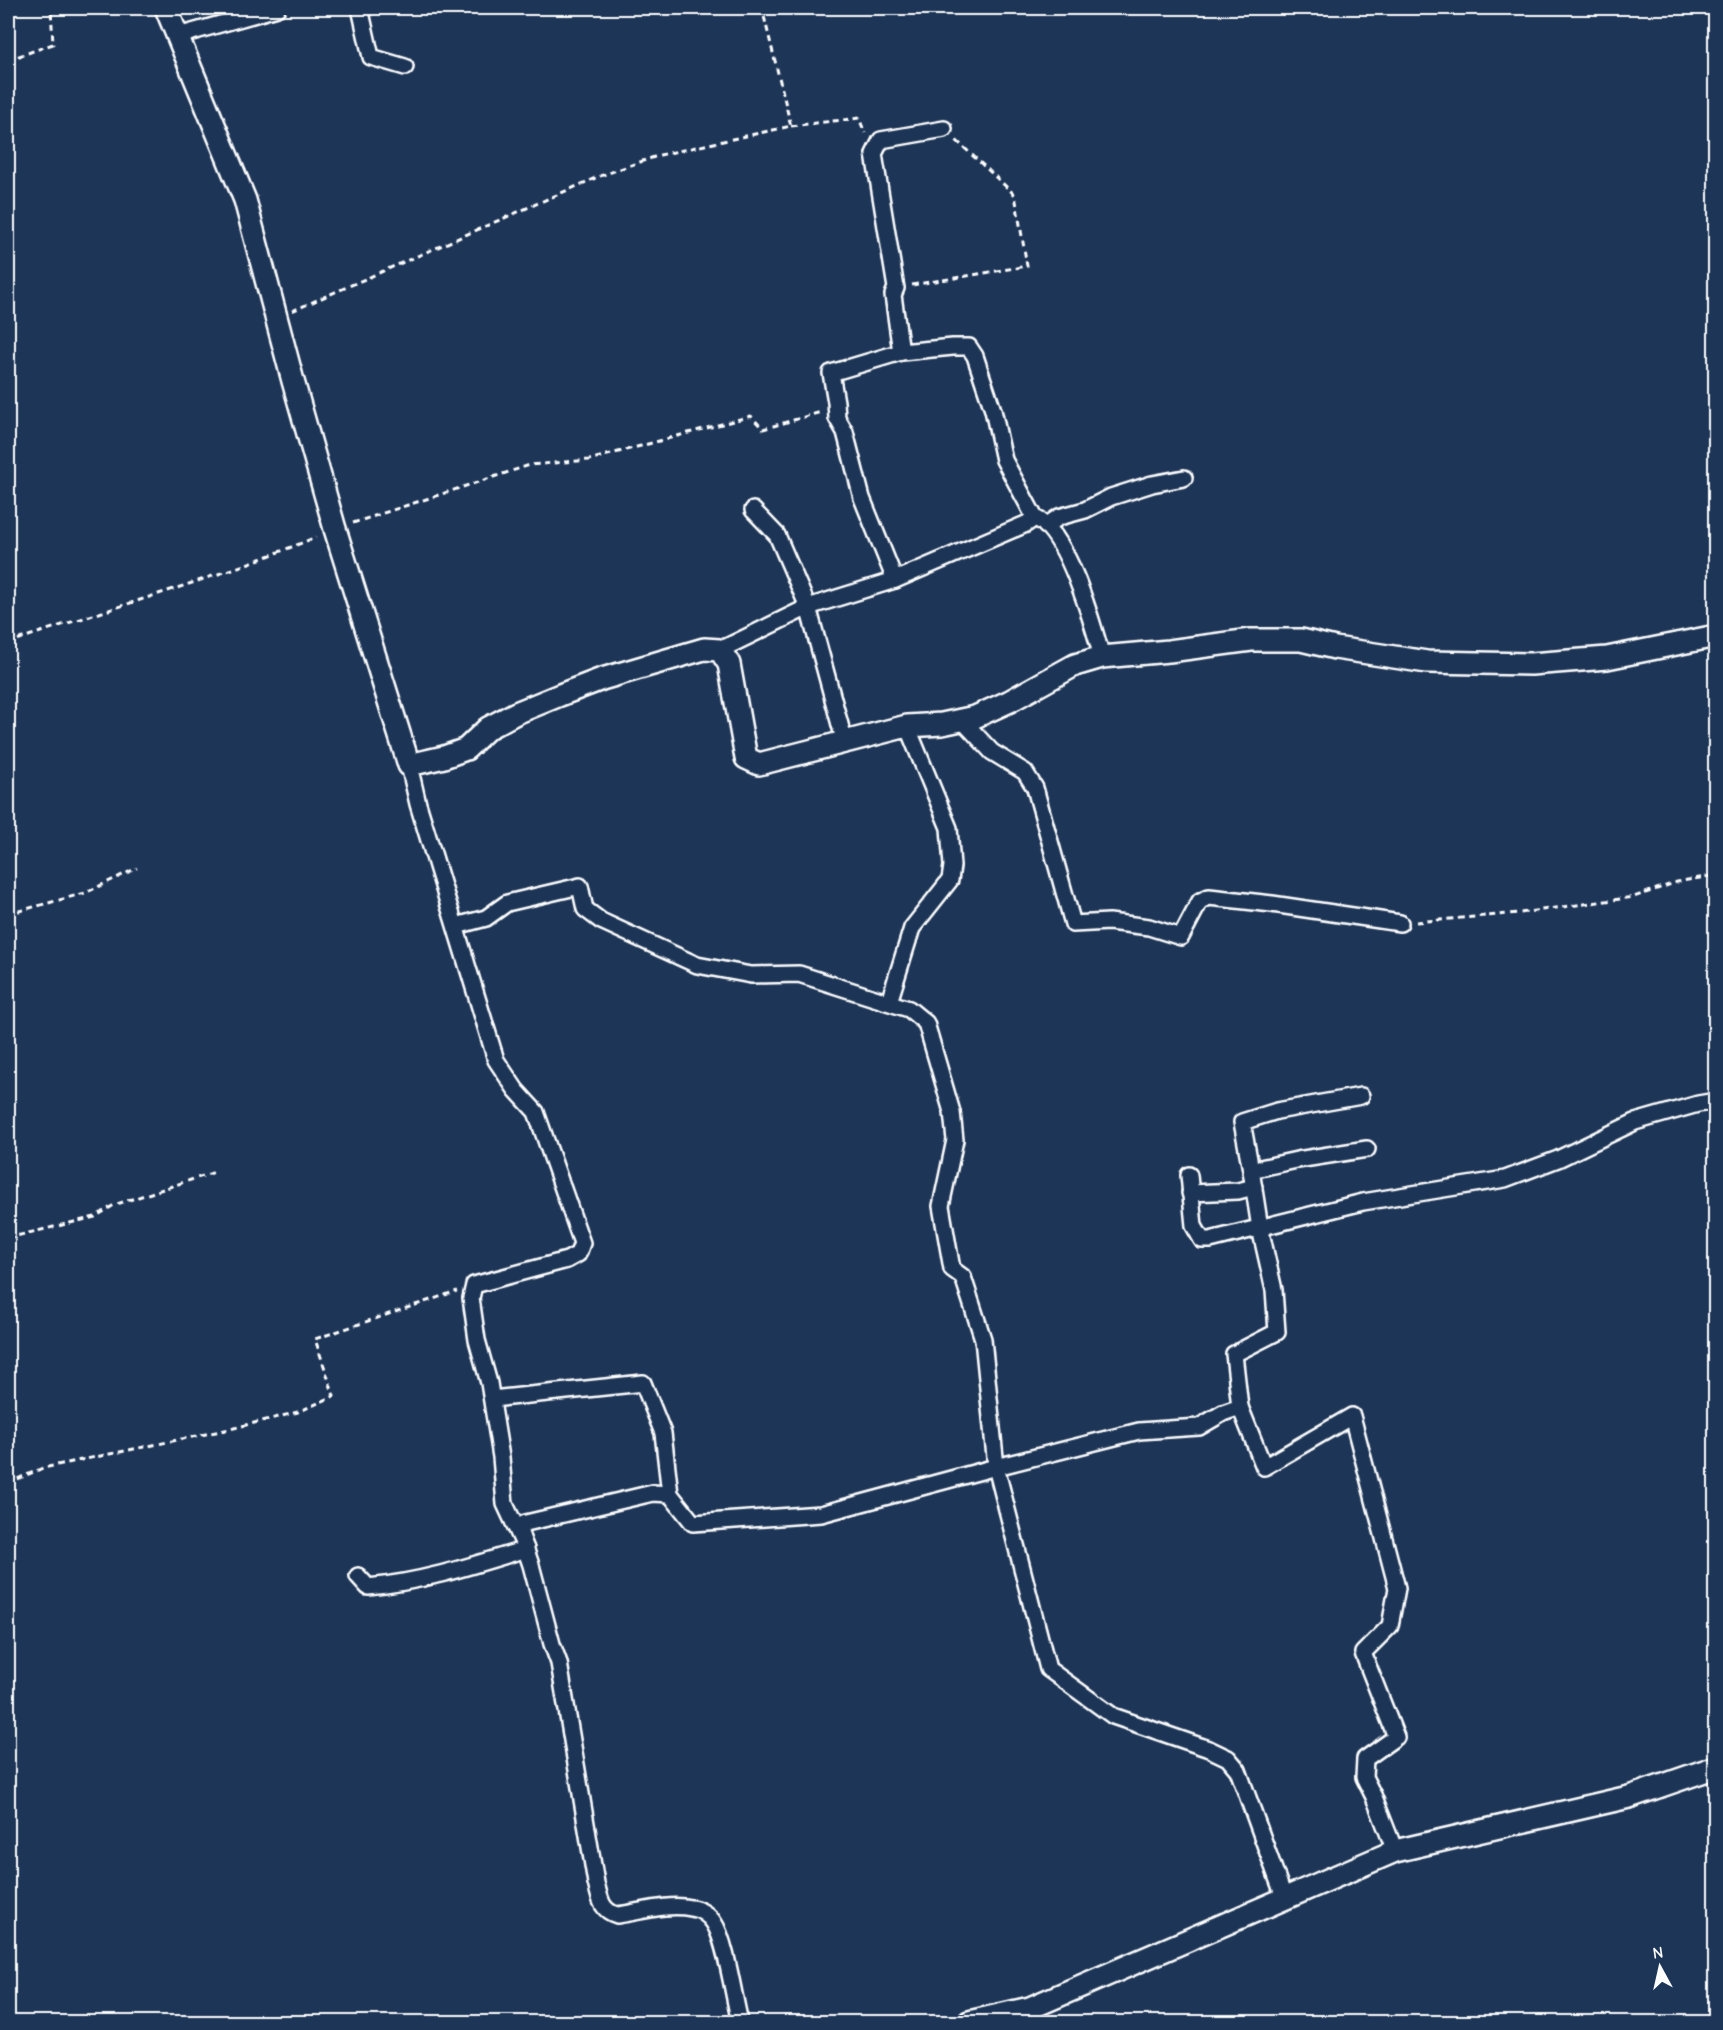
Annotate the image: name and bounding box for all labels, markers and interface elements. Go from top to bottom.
north arrow [1630,1937,1690,1997]
text: N [1652,1943,1664,1963]

